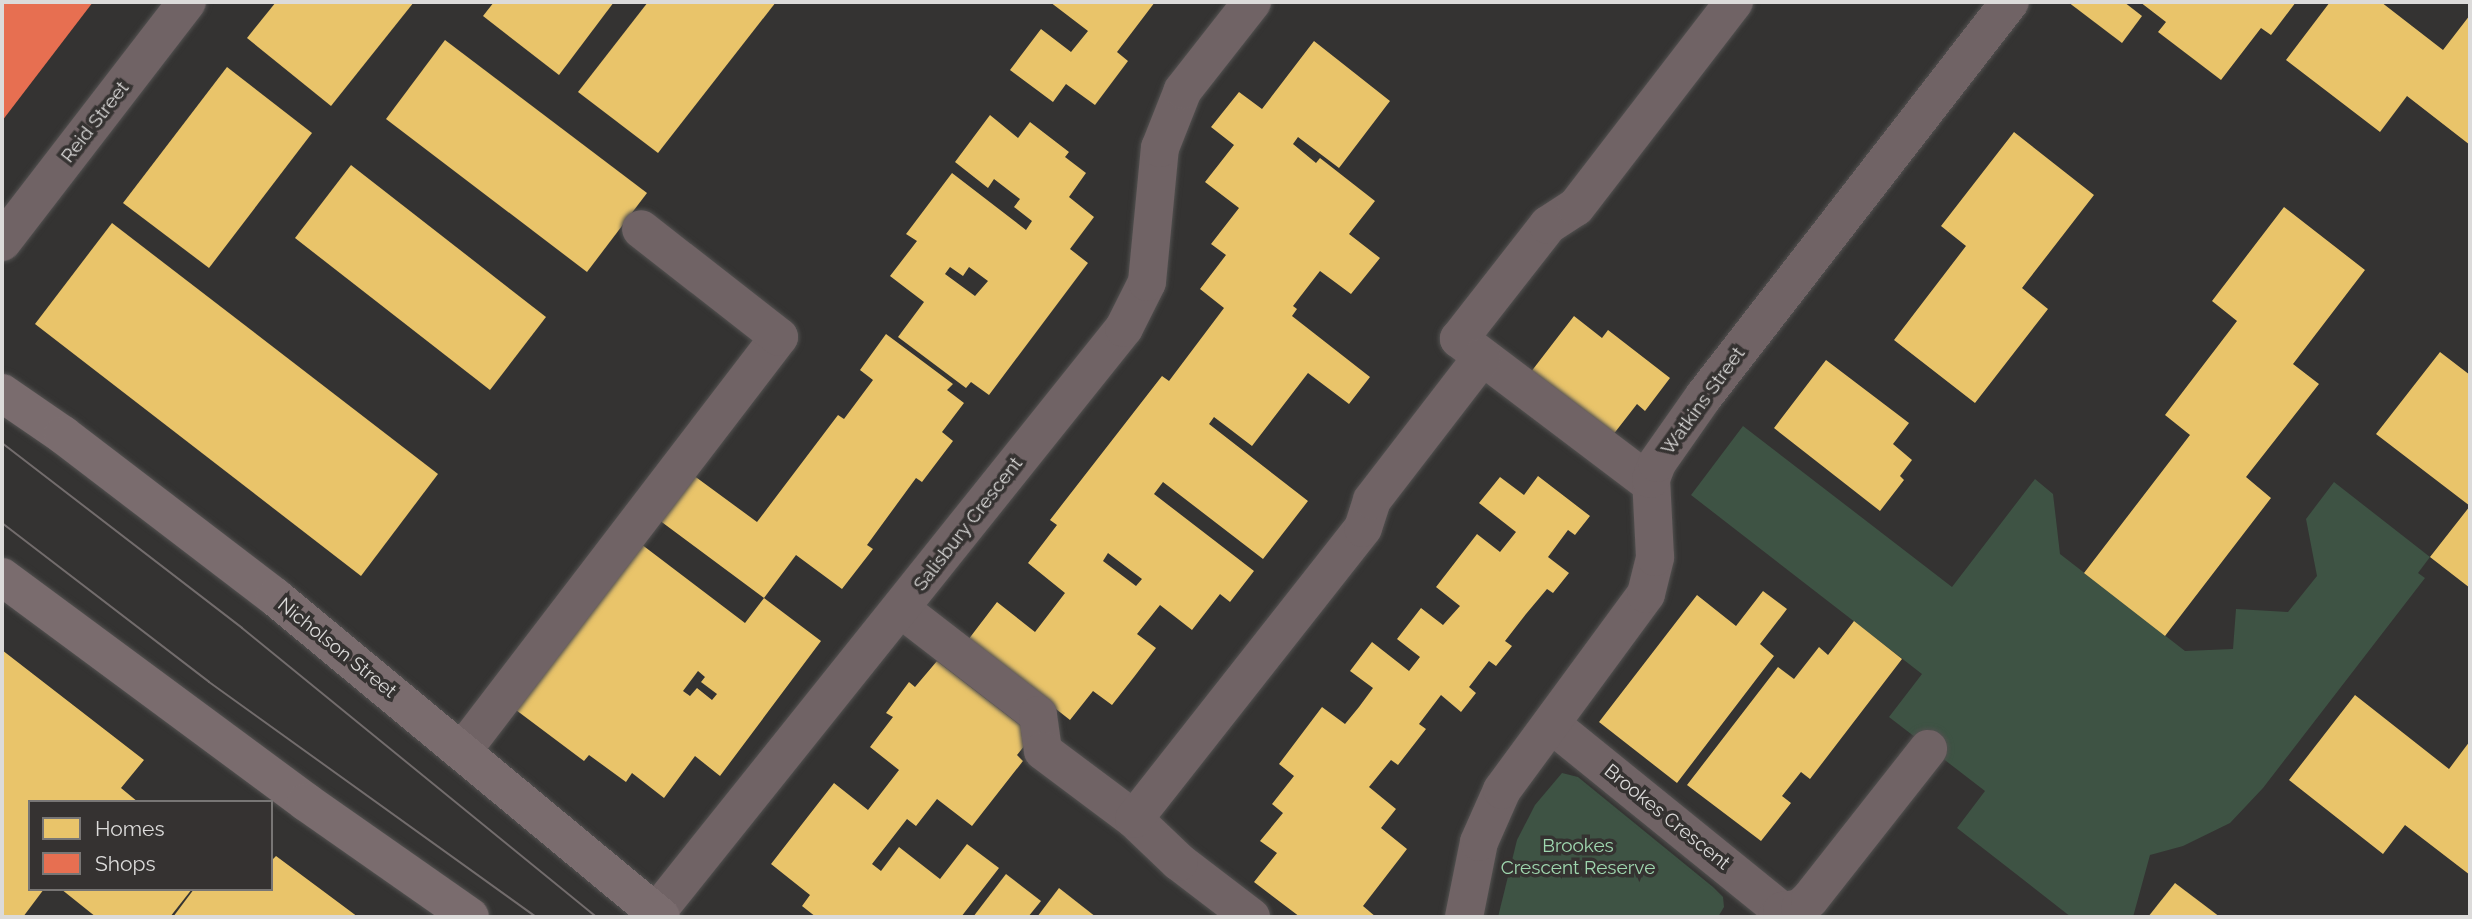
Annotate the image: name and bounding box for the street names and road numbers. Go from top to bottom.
street label: Reid Street [56,77,134,167]
street label: Watkins Street [1656,343,1750,459]
street label: Salisbury Crescent [909,452,1027,596]
street label: Nicholson Street [273,593,401,703]
street label: Brookes Crescent [1600,759,1734,875]

